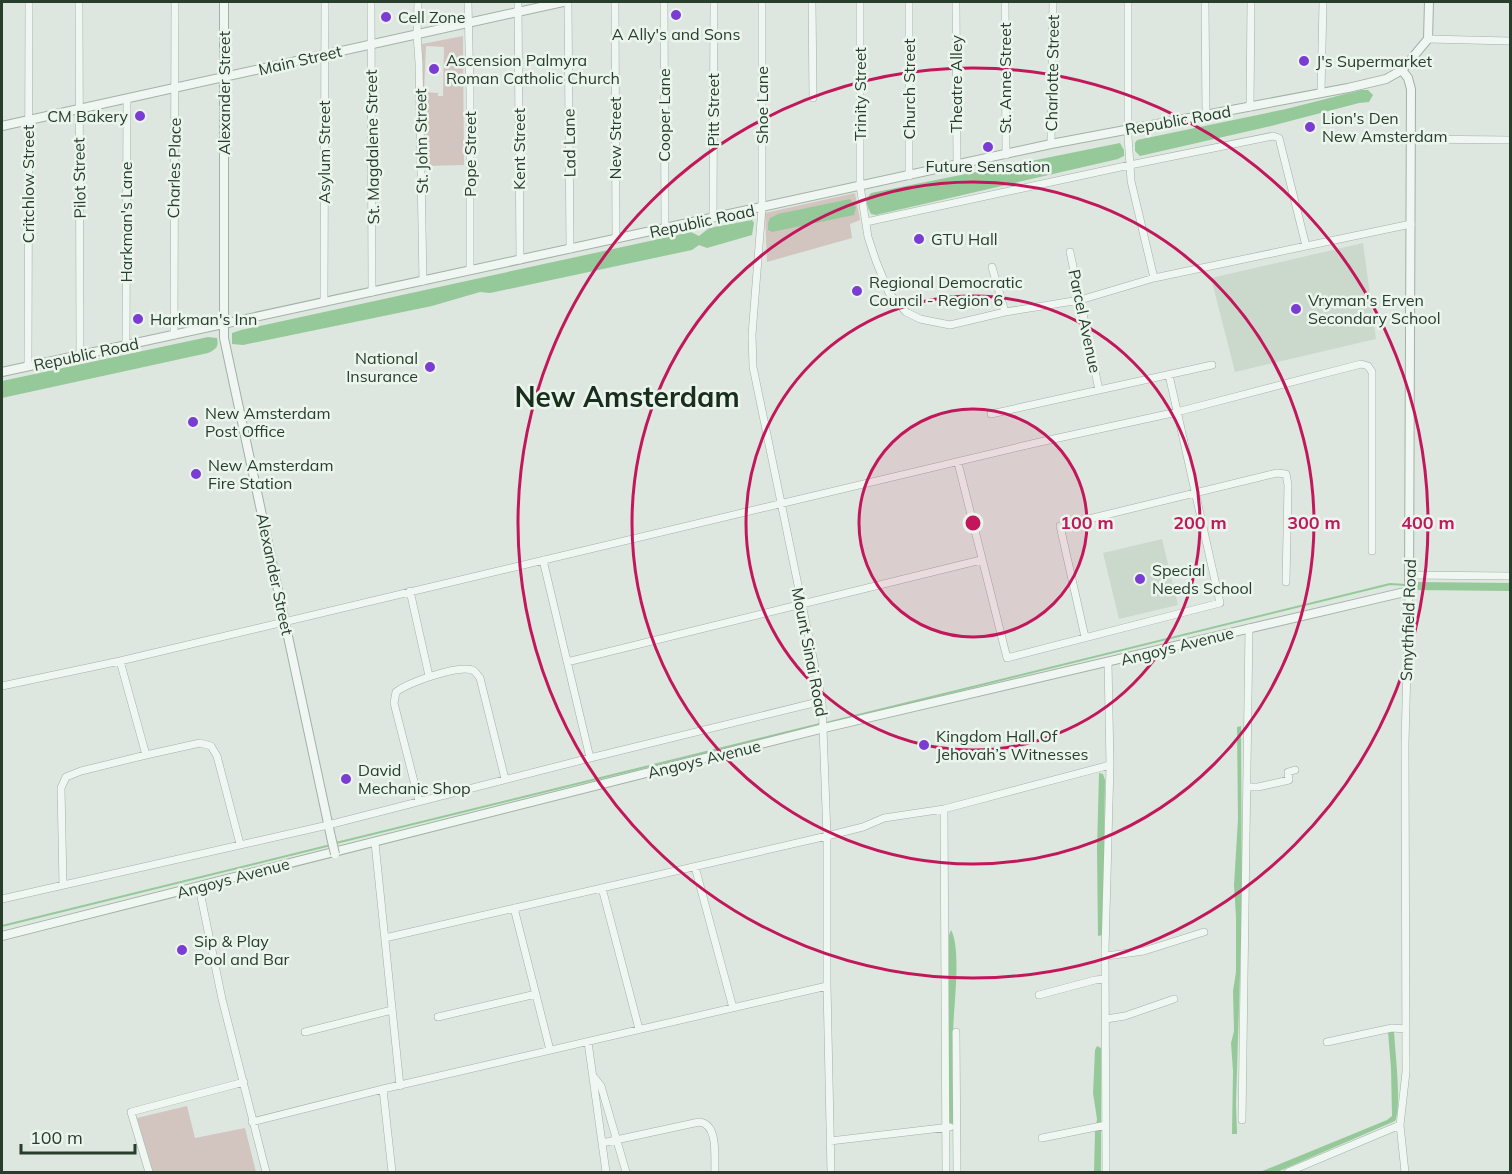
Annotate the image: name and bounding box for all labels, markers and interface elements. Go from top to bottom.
place label: Cell Zone [398,7,465,27]
marker: A Ally's and Sons [669,8,683,22]
marker: Cell Zone [379,10,393,24]
street label: Charlotte Street [1041,14,1063,131]
street label: St. Anne Street [995,22,1015,134]
place label: A Ally's and Sons [612,24,740,44]
street label: Alexander Street [214,30,234,155]
street label: Theatre Alley [946,35,966,133]
street label: Church Street [899,38,919,139]
street label: Main Street [256,41,344,79]
street label: Trinity Street [850,47,870,141]
place label: Ascension Palmyra Roman Catholic Church [446,50,620,88]
place label: J's Supermarket [1316,51,1432,71]
marker: J's Supermarket [1297,54,1311,68]
marker: Ascension Palmyra Roman Catholic Church [427,62,441,76]
street label: Shoe Lane [752,66,772,144]
street label: Cooper Lane [654,68,674,162]
street label: St. Magdalene Street [361,69,383,225]
street label: Pitt Street [703,73,723,147]
street label: St. John Street [410,88,432,194]
street label: New Street [605,96,625,179]
street label: Asylum Street [314,100,334,204]
street label: Republic Road [1124,101,1232,139]
place label: CM Bakery [47,106,128,126]
street label: Kent Street [509,108,529,190]
place label: Lion's Den New Amsterdam [1322,108,1447,146]
marker: CM Bakery [133,109,147,123]
street label: Lad Lane [558,109,580,177]
street label: Pope Street [460,111,480,197]
street label: Charles Place [163,118,185,218]
marker: Lion's Den New Amsterdam [1303,120,1317,134]
street label: Critchlow Street [18,124,38,243]
street label: Pilot Street [68,137,90,219]
marker: Future Sensation [981,140,995,154]
place label: Future Sensation [926,156,1050,176]
street label: Harkman's Lane [116,162,136,282]
street label: Republic Road [648,200,756,242]
place label: GTU Hall [931,229,998,249]
marker: GTU Hall [912,232,926,246]
street label: Parcel Avenue [1064,267,1106,375]
place label: Regional Democratic Council - Region 6 [869,272,1023,310]
marker: Regional Democratic Council - Region 6 [850,284,864,298]
place label: Vryman's Erven Secondary School [1308,290,1440,328]
marker: Vryman's Erven Secondary School [1289,302,1303,316]
place label: Harkman's Inn [150,309,257,329]
marker: Harkman's Inn [131,312,145,326]
street label: Republic Road [32,333,140,375]
place label: National Insurance [346,348,418,386]
marker: National Insurance [423,360,437,374]
district label: New Amsterdam [514,379,740,414]
place label: New Amsterdam Post Office [205,403,330,441]
marker: New Amsterdam Post Office [186,415,200,429]
place label: New Amsterdam Fire Station [208,455,333,493]
marker: New Amsterdam Fire Station [189,467,203,481]
street label: Alexander Street [252,511,298,637]
text: 100 m [1060,511,1114,534]
text: 200 m [1173,511,1227,534]
text: 300 m [1287,511,1341,534]
text: 400 m [1401,511,1455,534]
centre of rings [963,513,983,533]
street label: Smythfield Road [1396,559,1420,681]
place label: Special Needs School [1152,560,1252,598]
marker: Special Needs School [1133,572,1147,586]
street label: Mount Sinai Road [788,586,832,718]
street label: Angoys Avenue [1118,622,1236,670]
place label: Kingdom Hall Of Jehovah’s Witnesses [936,726,1089,764]
street label: Angoys Avenue [645,735,763,783]
marker: Kingdom Hall Of Jehovah’s Witnesses [917,738,931,752]
place label: David Mechanic Shop [358,760,471,798]
marker: David Mechanic Shop [339,772,353,786]
street label: Angoys Avenue [174,853,292,903]
place label: Sip & Play Pool and Bar [194,931,290,969]
marker: Sip & Play Pool and Bar [175,943,189,957]
scale bar [21,1117,135,1155]
text: 100 m [30,1126,83,1149]

